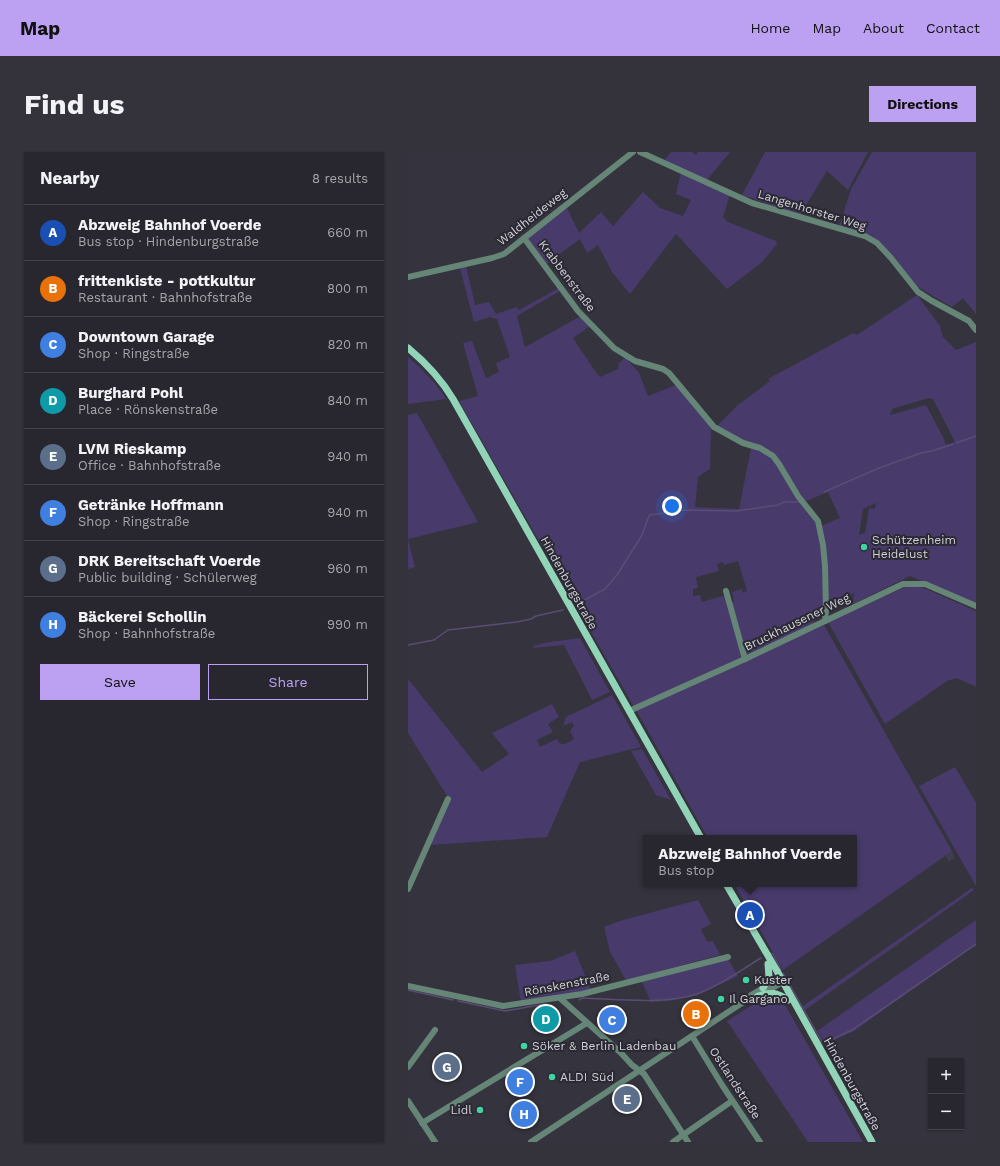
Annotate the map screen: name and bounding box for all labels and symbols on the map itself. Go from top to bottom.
street label: Waldheideweg [495,185,570,248]
street label: Langenhorster Weg [756,187,868,233]
street label: Krabbenstraße [536,237,599,315]
your location [662,496,682,516]
place label: Schützenheim Heidelust [872,533,956,561]
street label: Hindenburgstraße [538,534,600,632]
marker: Schützenheim Heidelust [859,542,869,552]
street label: Bruckhausener Weg [742,590,853,654]
pin: A [737,900,763,930]
street label: Rönskenstraße [523,969,611,999]
place label: Kuster [754,973,792,987]
marker: Kuster [741,975,751,985]
place label: Il Gargano [729,992,788,1006]
marker: Il Gargano [716,994,726,1004]
pin: B [683,999,709,1029]
pin: D [533,1004,559,1034]
pin: C [599,1005,625,1035]
street label: Hindenburgstraße [821,1035,883,1133]
place label: Söker & Berlin Ladenbau [532,1039,676,1053]
marker: Söker & Berlin Ladenbau [519,1041,529,1051]
street label: Ostlandstraße [707,1044,763,1122]
pin: G [434,1052,460,1082]
pin: F [507,1067,533,1097]
place label: ALDI Süd [560,1070,614,1084]
marker: ALDI Süd [547,1072,557,1082]
pin: E [614,1084,640,1114]
pin: H [511,1099,537,1129]
place label: Lidl [450,1103,472,1117]
marker: Lidl [475,1105,485,1115]

